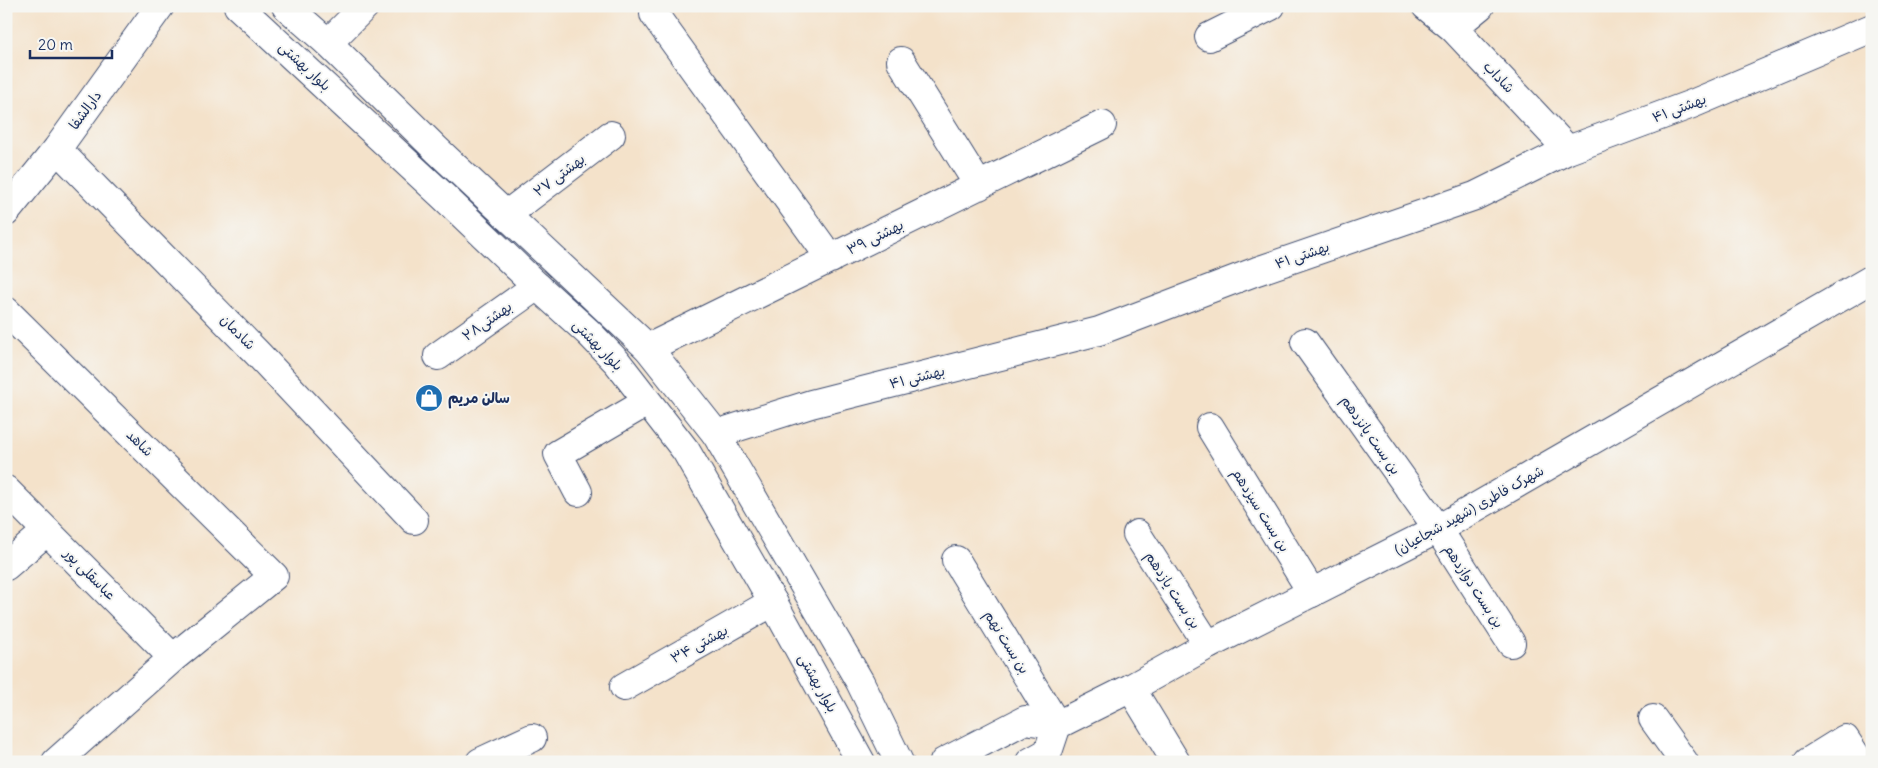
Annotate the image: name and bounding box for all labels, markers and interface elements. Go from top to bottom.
scale bar [30,28,112,60]
text: 20 m [38,35,73,54]
street label: بلوار بهشتی [275,37,335,95]
street label: شاداب [1480,57,1518,97]
street label: دارالشفا [65,87,105,133]
street label: بهشتی ۴۱ [1649,89,1709,127]
street label: بهشتی ٣٧ [529,150,589,200]
street label: بهشتی ۳۹ [844,215,906,259]
street label: بهشتی ۴۱ [1272,237,1332,273]
street label: بهشتی۲۸ [459,297,515,345]
street label: شادمان [217,311,259,353]
street label: بلوار بهشتی [569,316,627,374]
street label: بهشتی ۴۱ [887,361,947,393]
shop icon: سالن مریم [414,383,444,413]
place label: سالن مریم [448,389,510,409]
street label: بن بست پانزدهم [1335,392,1405,479]
street label: شاهد [123,426,157,460]
street label: شهرک فاطری (شهید شجاعیان) [1391,461,1547,559]
street label: بن بست سیزدهم [1226,465,1294,556]
street label: بن بست دوازدهم [1438,541,1508,632]
street label: عباسقلی پور [59,544,120,604]
street label: بن بست یازدهم [1140,548,1205,633]
street label: بن بست نهم [979,607,1034,678]
street label: بهشتی ۳۴ [667,621,731,667]
street label: بلوار بهشتی [794,650,842,716]

